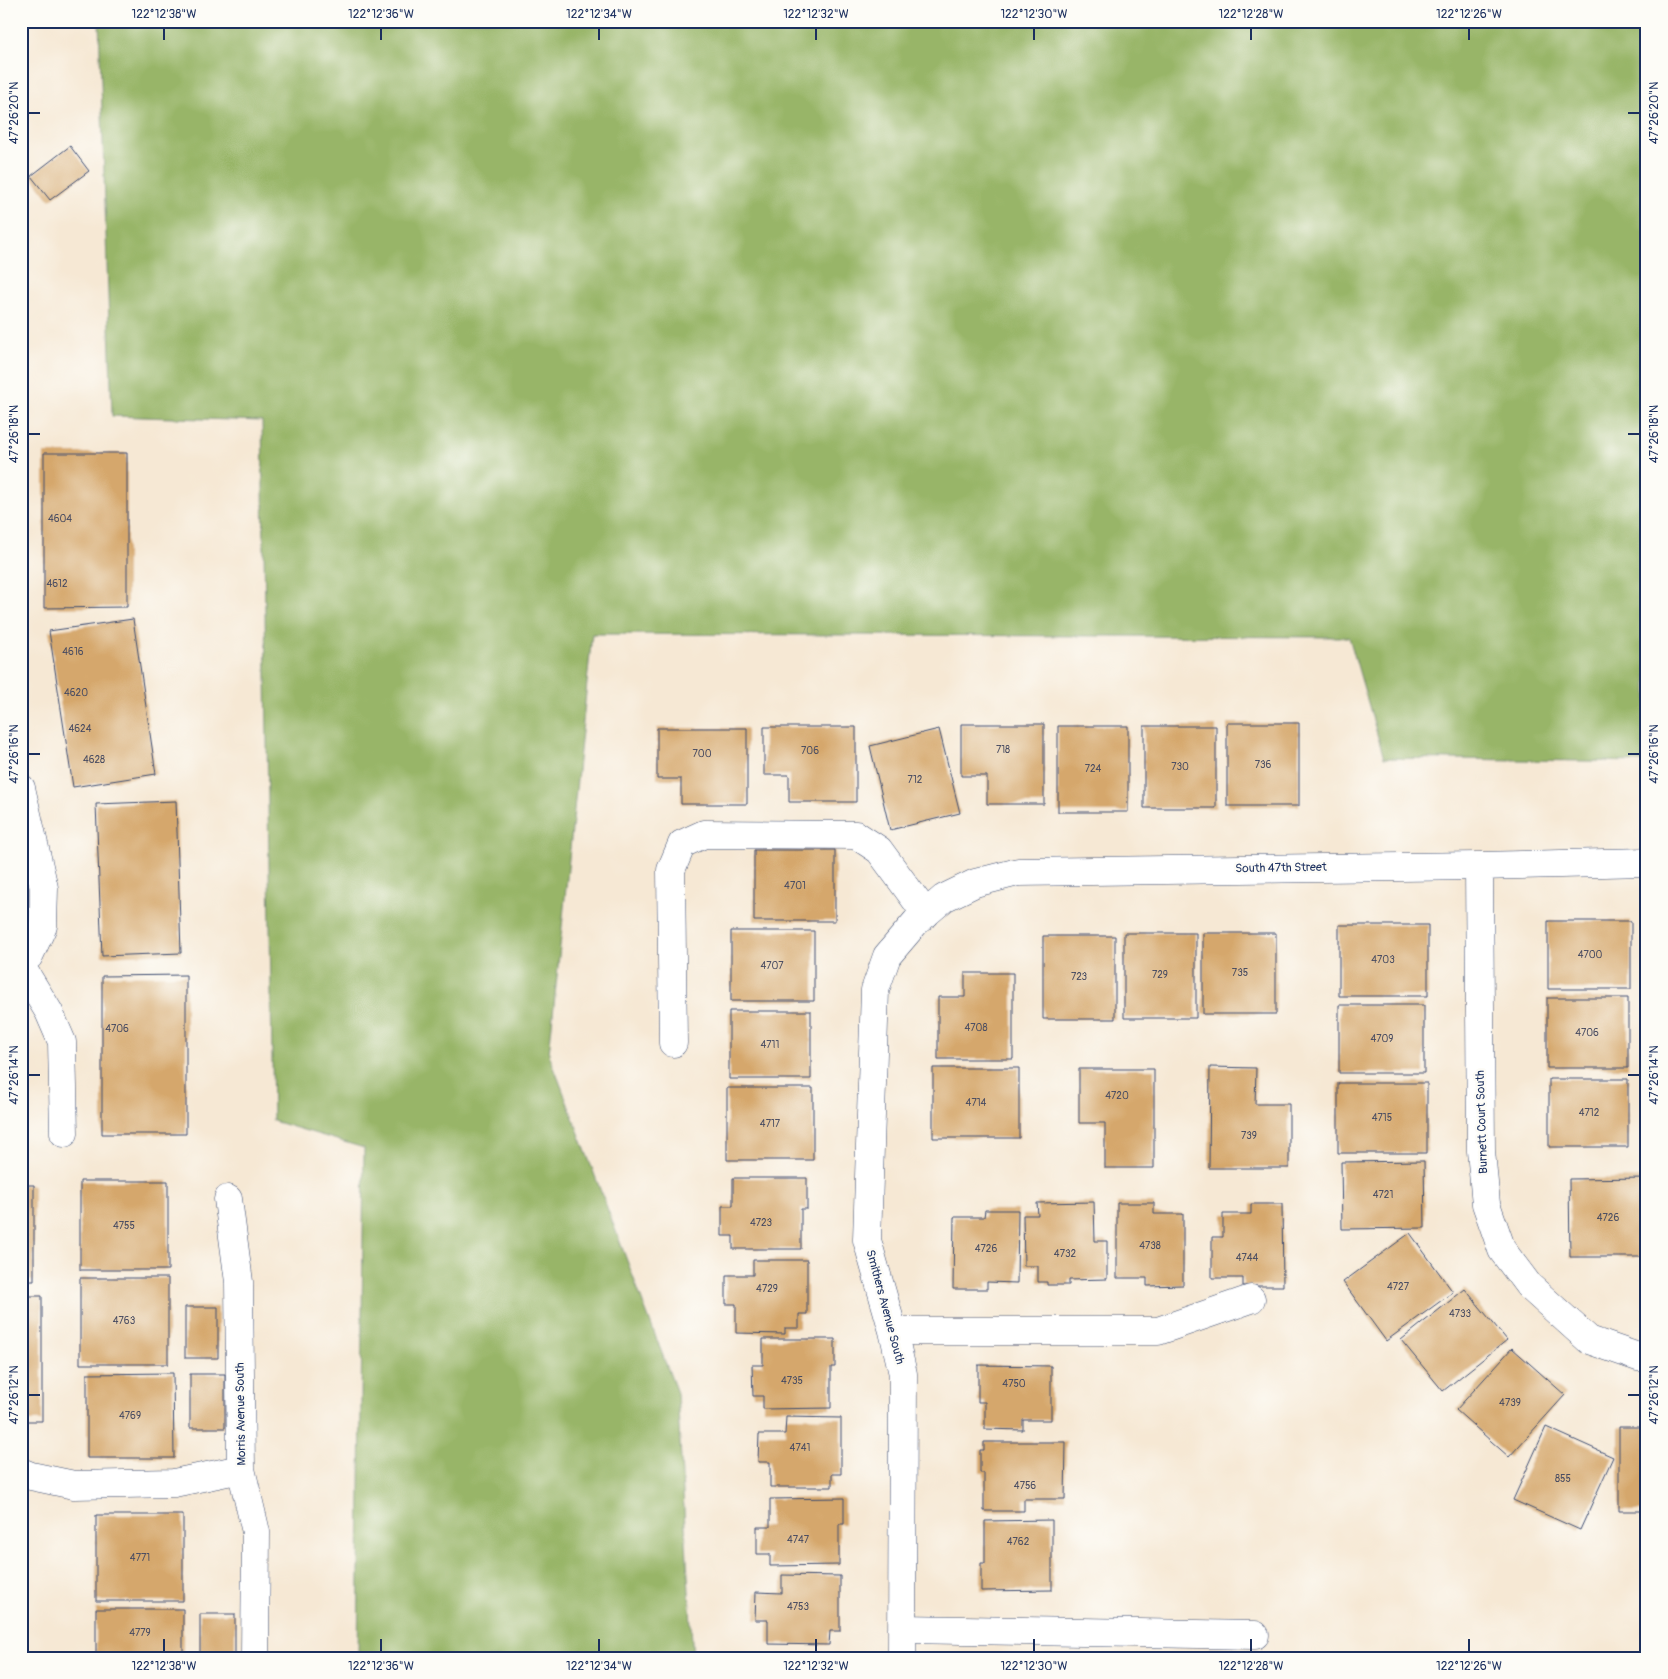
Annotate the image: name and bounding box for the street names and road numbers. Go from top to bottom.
street label: South 47th Street [1235,860,1327,876]
street label: Burnett Court South [1473,1070,1491,1174]
street label: Smithers Avenue South [863,1248,908,1366]
street label: Morris Avenue South [233,1362,249,1466]

